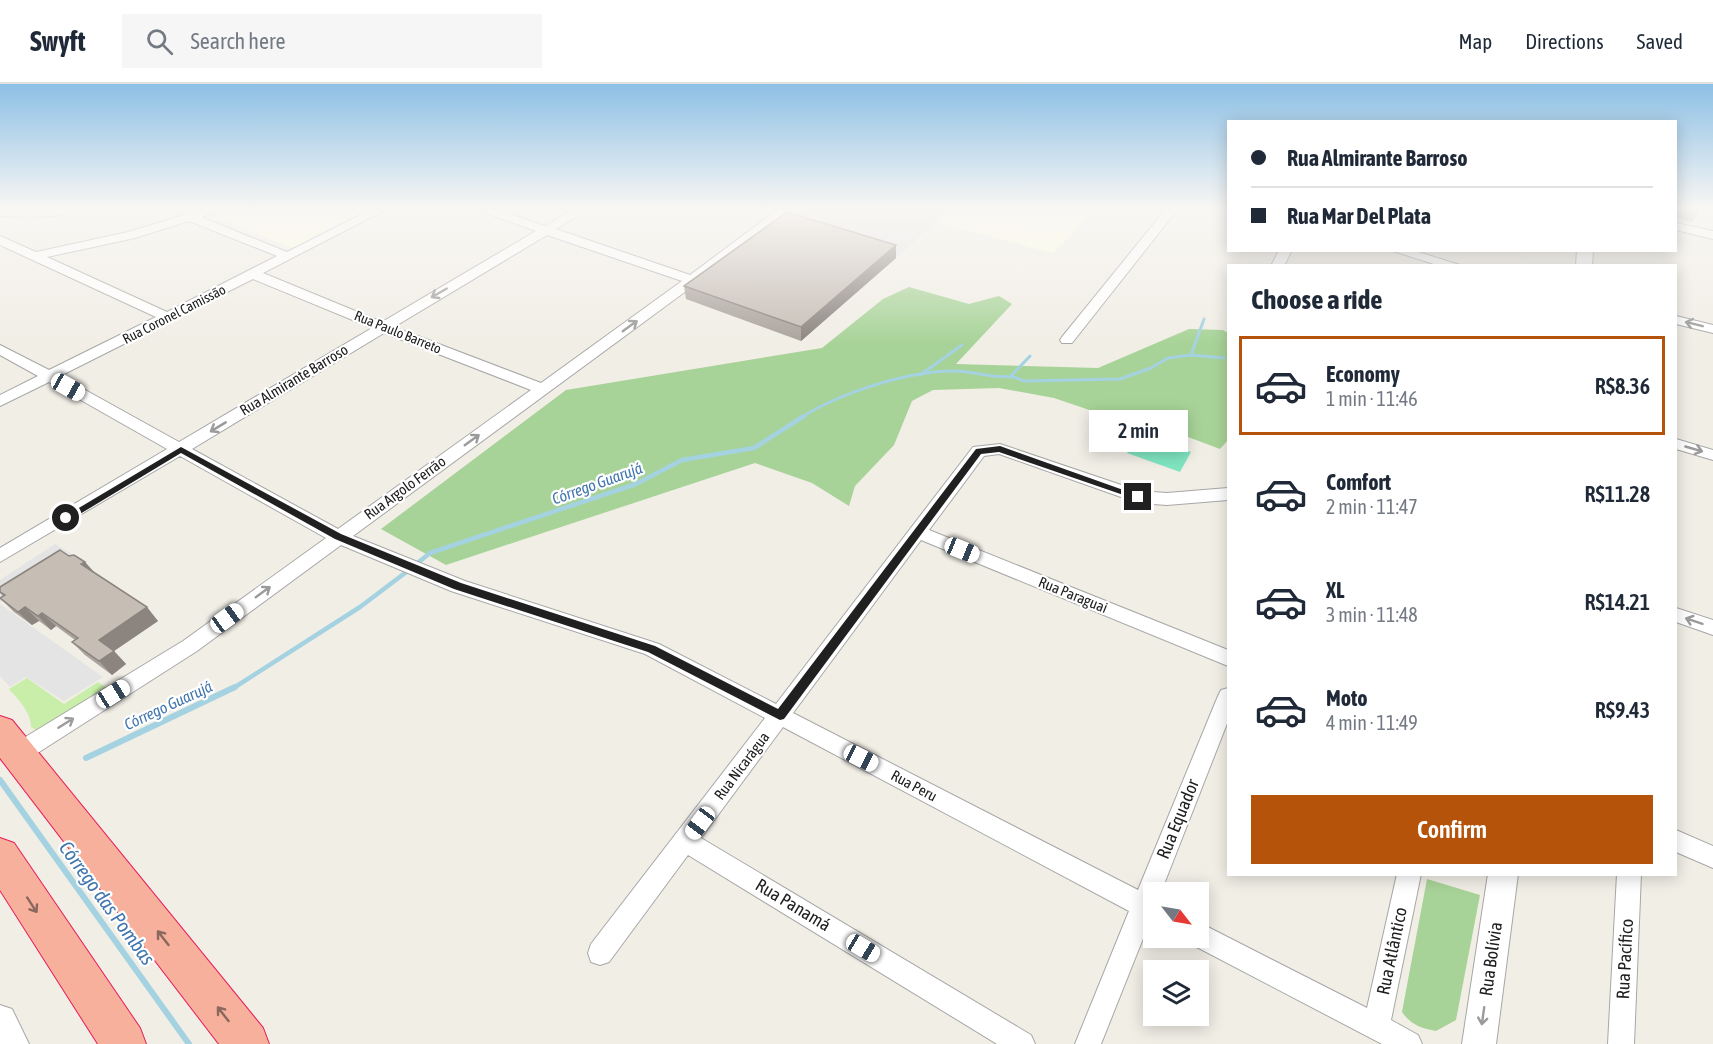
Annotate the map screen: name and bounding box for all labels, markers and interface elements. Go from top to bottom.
search box [122,14,542,68]
text: Swyft [30,25,86,57]
icon: search [143,25,176,58]
text: Search here [191,28,285,54]
text: Map [1458,29,1492,53]
text: Directions [1525,29,1604,53]
text: Saved [1637,29,1683,53]
text: Rua Almirante Barroso [1287,145,1468,171]
text: Rua Mar Del Plata [1287,203,1431,229]
street label: Rua Coronel Camissão [120,281,228,347]
text: Choose a ride [1251,284,1383,315]
one-way arrow [431,287,448,299]
street label: Rua Paulo Barreto [352,307,444,357]
one-way arrow [1685,318,1704,330]
one-way arrow [621,319,637,332]
street label: Rua Almirante Barroso [237,341,351,419]
icon: car [1254,359,1308,413]
text: Economy [1326,361,1400,387]
car [48,370,88,404]
text: R$8.36 [1595,373,1650,399]
text: 1 min · 11:46 [1326,387,1418,410]
callout: 2 min [1088,410,1188,452]
text: 2 min [1118,419,1159,442]
one-way arrow [210,421,227,433]
one-way arrow [464,434,480,446]
one-way arrow [1684,444,1703,455]
street label: Rua Argolo Ferrão [361,452,449,523]
water label: Córrego Guarujá [549,458,645,509]
icon: car [1254,467,1308,521]
text: Comfort [1326,469,1391,495]
text: R$11.28 [1584,481,1650,507]
route end [1124,483,1151,510]
text: 2 min · 11:47 [1326,495,1418,518]
route start [52,504,79,531]
car [942,535,982,565]
street label: Rua Paraguai [1036,573,1110,616]
icon: car [1254,575,1308,629]
text: XL [1326,577,1344,603]
one-way arrow [255,585,271,598]
text: R$14.21 [1584,589,1650,615]
car [207,600,247,636]
text: 3 min · 11:48 [1326,603,1418,626]
one-way arrow [1685,615,1704,626]
car [93,677,133,711]
water label: Córrego Guarujá [121,677,216,734]
icon: car [1254,683,1308,737]
text: Moto [1326,685,1368,711]
text: R$9.43 [1595,697,1650,723]
text: 4 min · 11:49 [1326,711,1418,734]
one-way arrow [58,717,75,730]
street label: Rua Nicarágua [711,728,773,803]
car [841,742,881,774]
street label: Rua Peru [888,766,940,805]
street label: Rua Equador [1152,775,1203,862]
button: Confirm [1251,795,1653,864]
car [682,803,718,843]
water label: Córrego das Pombas [55,836,160,969]
street label: Rua Panamá [752,874,835,935]
north arrow [1143,882,1209,948]
map controls [1143,882,1209,1026]
one-way arrow [26,896,38,912]
street label: Rua Atlântico [1372,905,1411,997]
street label: Rua Pacífico [1612,918,1637,1000]
street label: Rua Bolívia [1475,921,1506,997]
one-way arrow [156,930,169,946]
car [843,931,883,965]
button: layers [1143,960,1209,1026]
one-way arrow [1478,1005,1489,1025]
one-way arrow [216,1006,229,1022]

